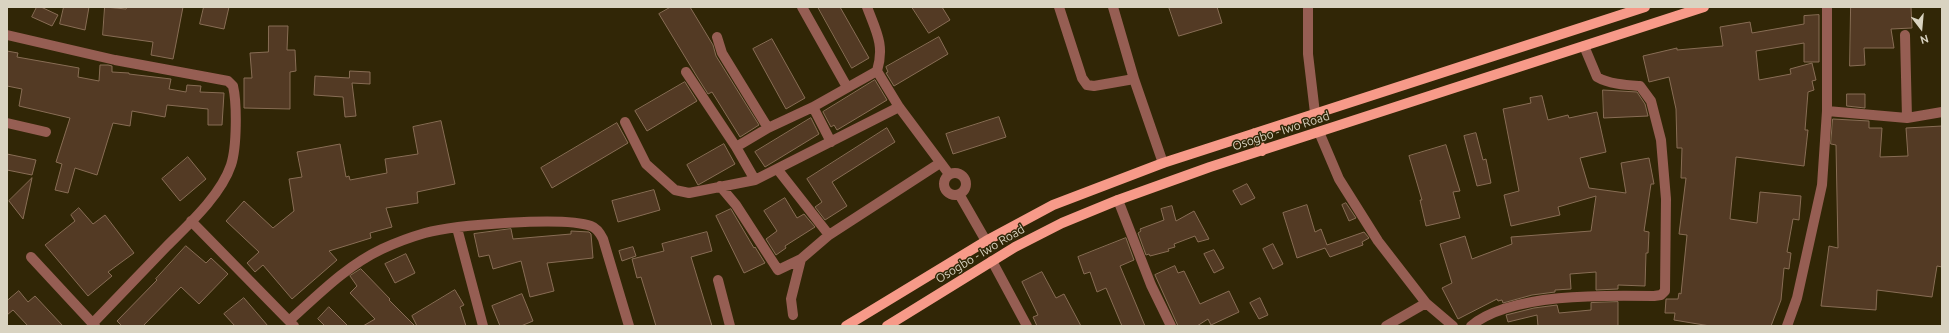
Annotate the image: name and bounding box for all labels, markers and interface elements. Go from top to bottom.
north arrow [1901,8,1941,48]
text: N [1919,33,1930,46]
street label: Osogbo - Iwo Road [1231,109,1331,153]
street label: Osogbo - Iwo Road [933,222,1027,286]

